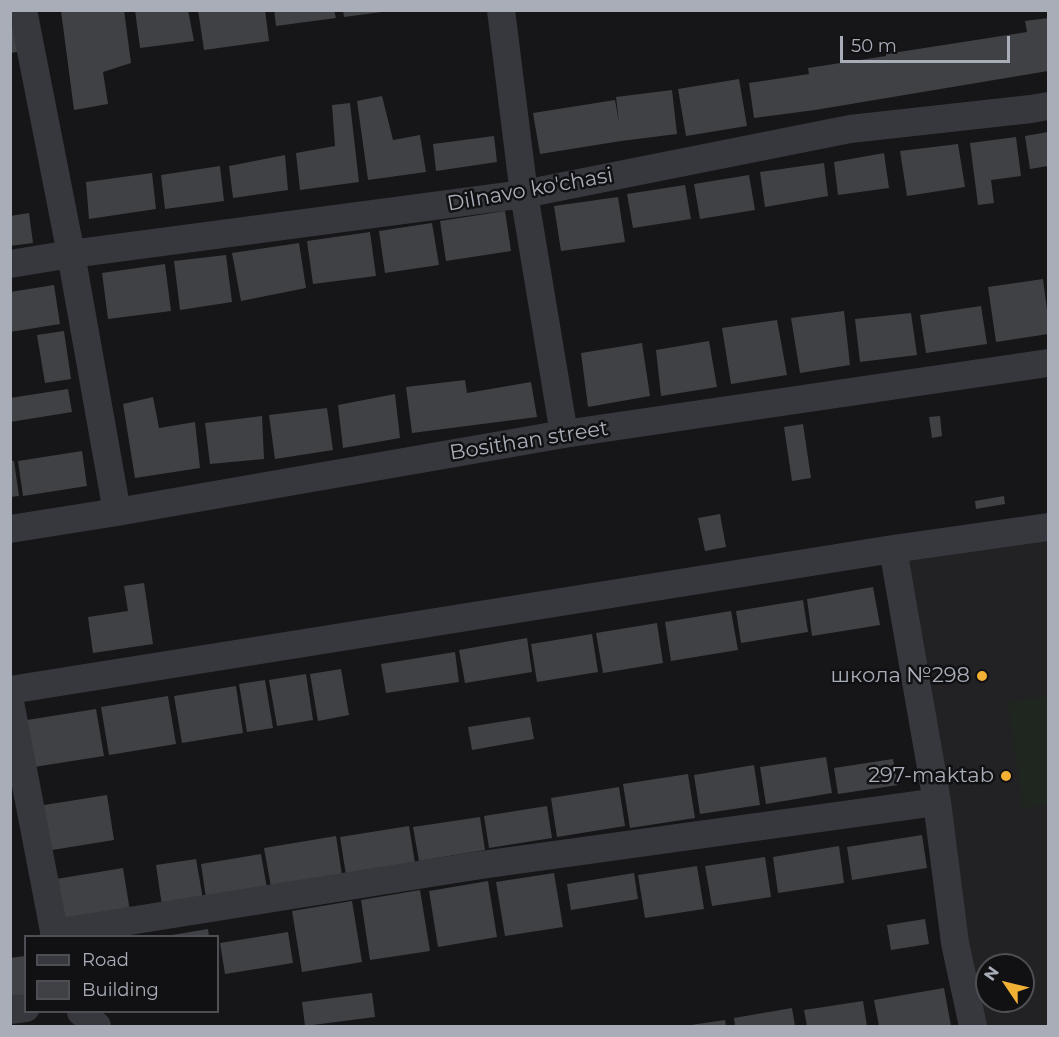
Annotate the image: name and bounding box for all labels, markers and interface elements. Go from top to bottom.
scale bar [843,24,1012,62]
text: 50 m [851,35,897,57]
street label: Dilnavo ko'chasi [445,163,615,217]
street label: Bosithan street [448,416,610,466]
place label: школа №298 [831,663,970,689]
marker: школа №298 [975,669,989,683]
place label: 297-maktab [868,763,994,789]
marker: 297-maktab [999,769,1013,783]
legend [24,935,219,1013]
text: Road [82,949,129,971]
north arrow [975,953,1035,1013]
text: N [980,963,1003,984]
text: Building [82,979,159,1001]

